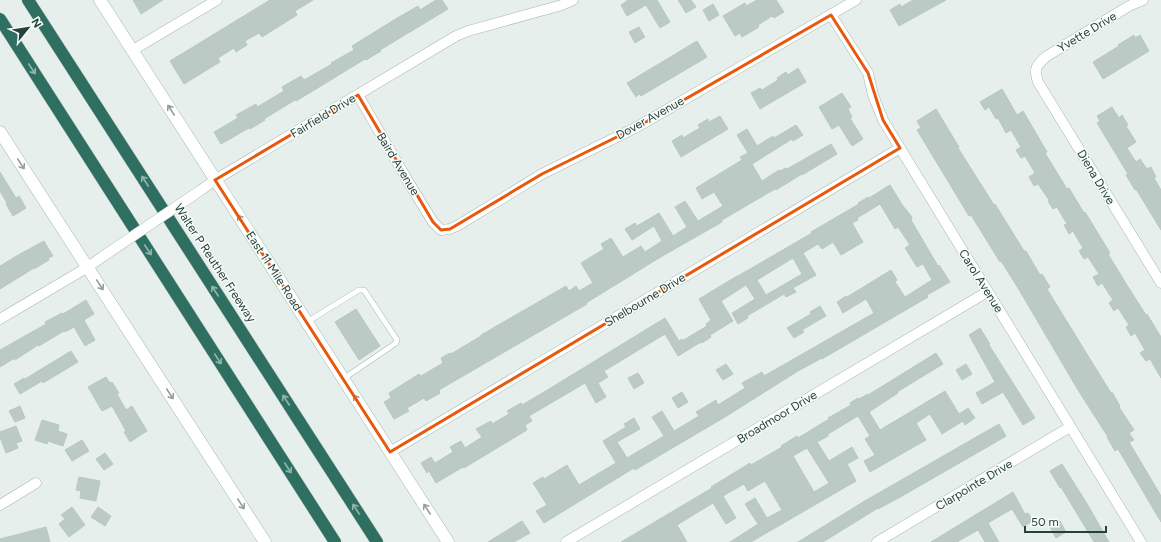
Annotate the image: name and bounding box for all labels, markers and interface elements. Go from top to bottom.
north arrow [8,8,48,48]
street label: Yvette Drive [1055,9,1119,55]
text: N [28,16,44,30]
one-way arrow [28,63,36,74]
street label: Fairfield Drive [288,91,359,141]
street label: Dover Avenue [614,93,687,142]
one-way arrow [167,105,175,116]
street label: Baird Avenue [374,130,422,198]
street label: Diena Drive [1074,147,1118,207]
one-way arrow [17,159,25,170]
one-way arrow [141,176,149,187]
street label: Walter P Reuther Freeway [171,201,259,325]
one-way arrow [237,215,245,226]
street label: East 11 Mile Road [243,229,305,313]
one-way arrow [143,244,152,255]
street label: Carol Avenue [956,247,1006,316]
street label: Shelbourne Drive [602,270,688,330]
one-way arrow [96,279,104,290]
one-way arrow [211,285,220,296]
one-way arrow [214,353,222,364]
street label: Broadmoor Drive [735,387,820,446]
one-way arrow [167,388,175,400]
one-way arrow [352,394,360,406]
one-way arrow [282,395,290,406]
street label: Clarpointe Drive [933,456,1015,513]
one-way arrow [284,463,292,474]
one-way arrow [237,498,245,509]
one-way arrow [352,503,360,515]
one-way arrow [423,504,431,515]
scale bar [1025,508,1106,534]
text: 50 m [1031,515,1059,529]

